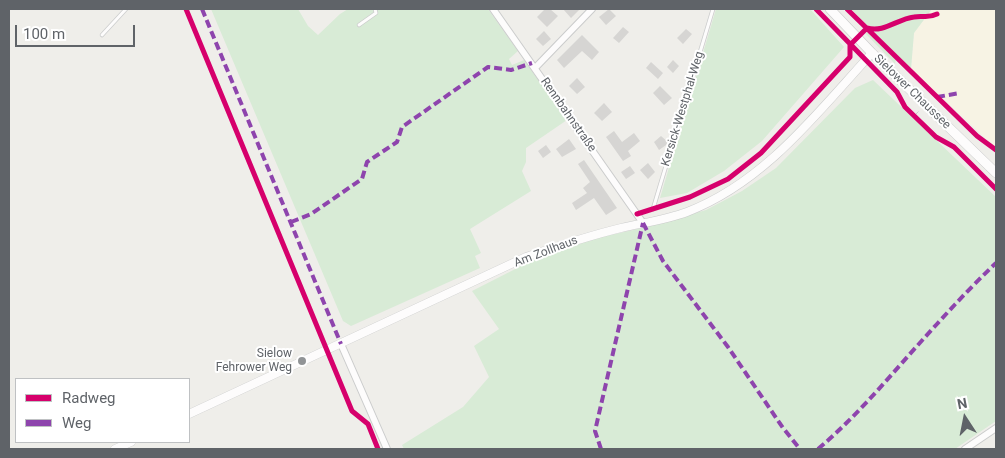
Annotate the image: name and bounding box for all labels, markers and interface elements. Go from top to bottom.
scale bar [18,15,138,47]
text: 100 m [23,25,65,43]
street label: Kersick-Westphal-Weg [659,50,707,168]
street label: Sielower Chaussee [871,52,953,132]
street label: Rennbahnstraße [537,75,599,155]
street label: Am Zollhaus [512,233,580,271]
place label: Sielow Fehrower Weg [216,347,292,375]
marker: Sielow Fehrower Weg [296,355,308,367]
legend [15,378,190,443]
text: Radweg [62,389,116,407]
north arrow [940,393,990,443]
text: N [956,394,969,412]
text: Weg [62,414,91,432]

